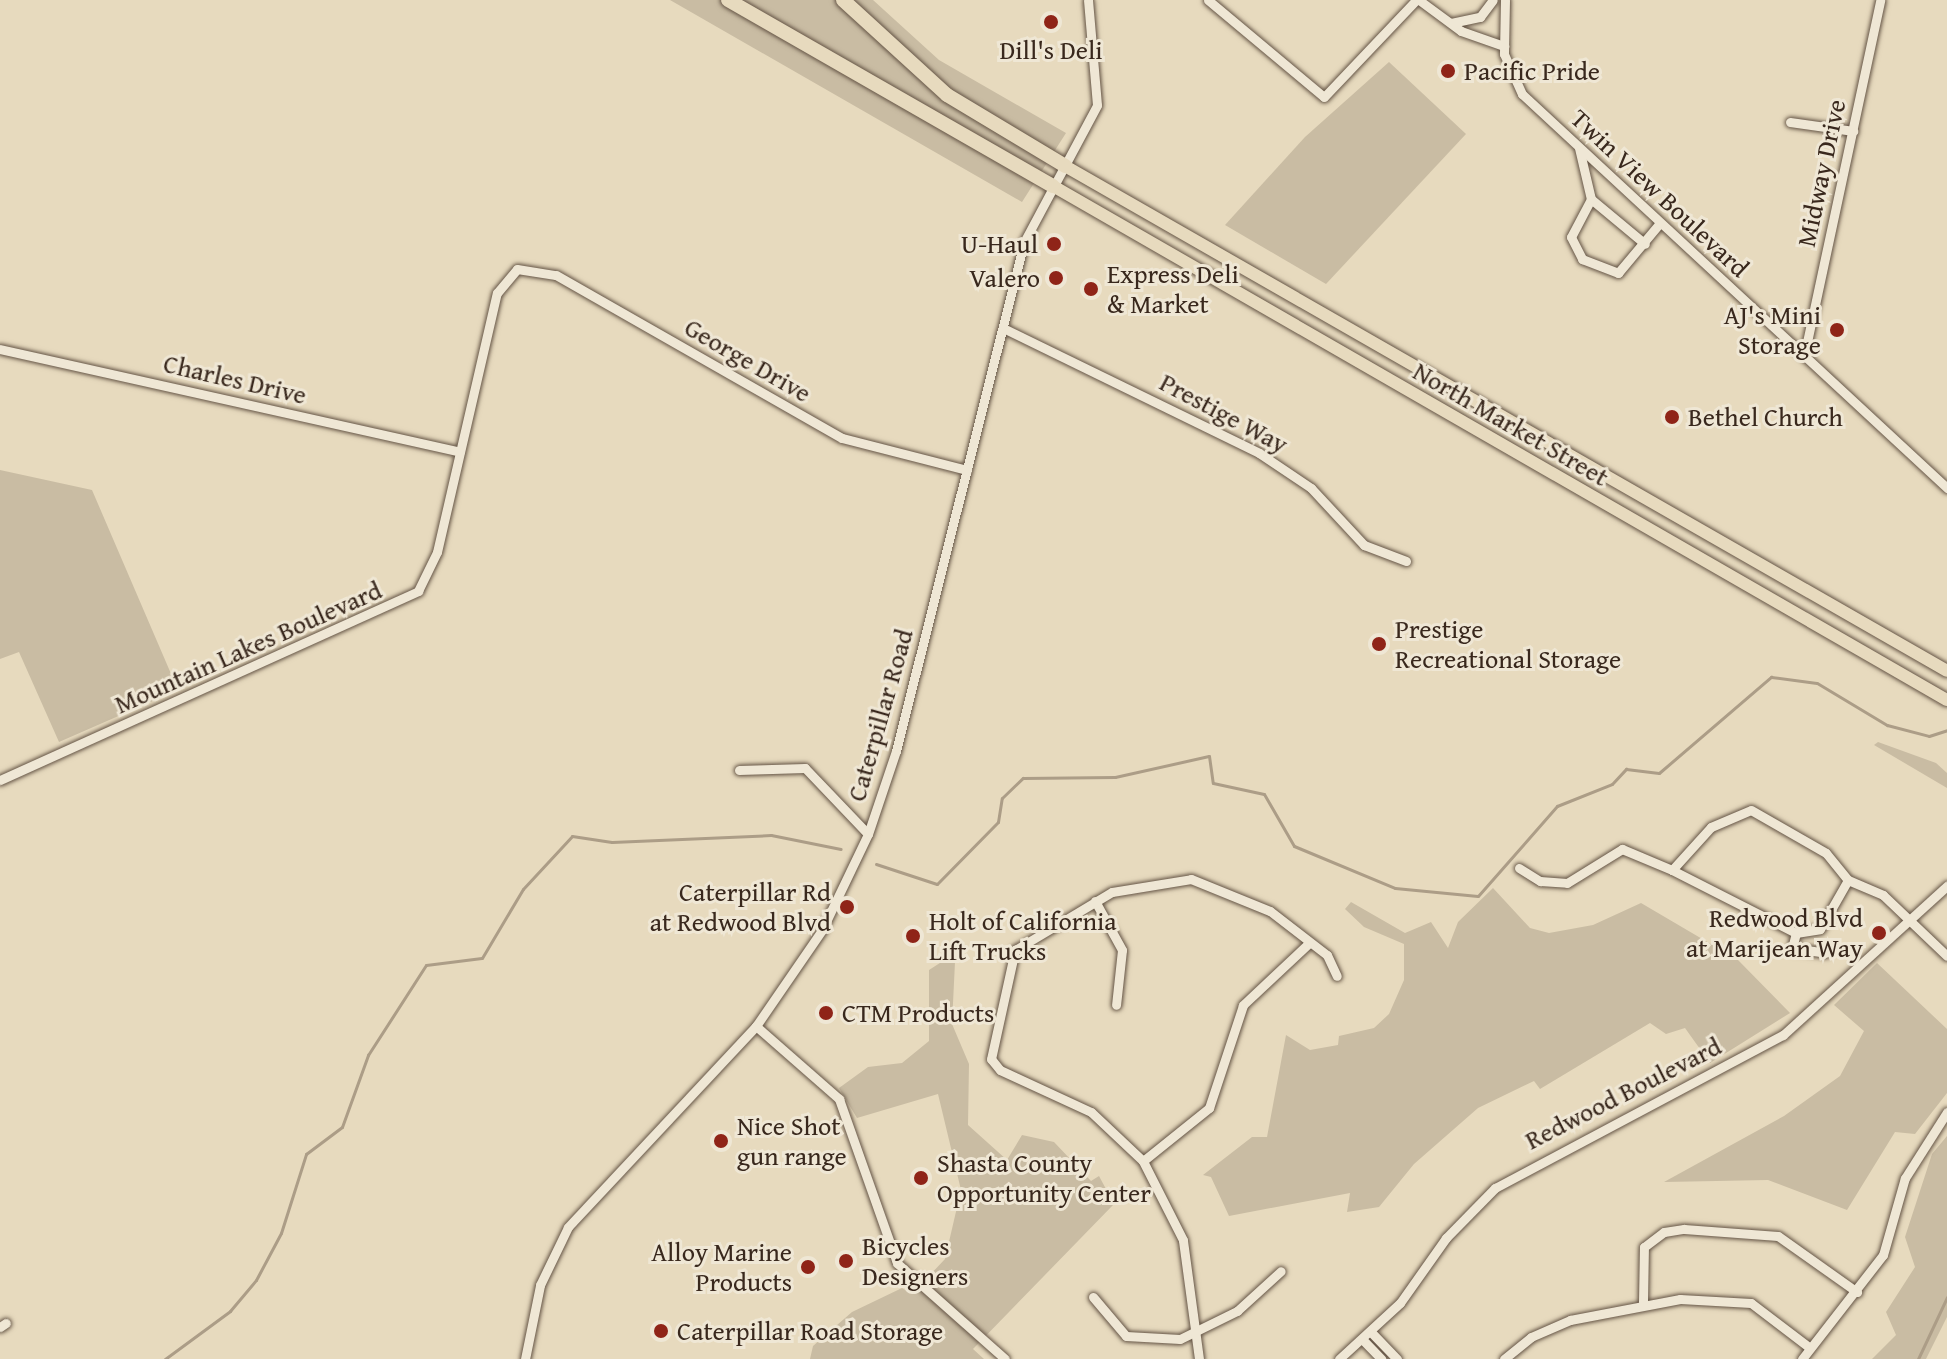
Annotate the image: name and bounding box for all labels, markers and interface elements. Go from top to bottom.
marker: Dill's Deli [1042,13,1060,31]
place label: Dill's Deli [999,34,1103,66]
place label: Pacific Pride [1464,55,1600,87]
marker: Pacific Pride [1439,62,1457,80]
street label: Midway Drive [1790,96,1852,250]
street label: Twin View Boulevard [1565,102,1755,284]
place label: U-Haul [961,228,1038,260]
marker: U-Haul [1045,235,1063,253]
place label: Express Deli & Market [1107,258,1239,320]
place label: Valero [969,262,1040,294]
marker: Valero [1047,269,1065,287]
marker: Express Deli & Market [1082,280,1100,298]
place label: AJ's Mini Storage [1724,299,1821,360]
street label: George Drive [679,311,817,409]
marker: AJ's Mini Storage [1828,321,1846,339]
street label: Charles Drive [161,347,309,411]
street label: North Market Street [1408,355,1614,493]
street label: Prestige Way [1155,366,1293,460]
place label: Bethel Church [1688,401,1843,433]
marker: Bethel Church [1663,408,1681,426]
street label: Mountain Lakes Boulevard [110,574,386,720]
place label: Prestige Recreational Storage [1395,613,1621,674]
street label: Caterpillar Road [841,625,919,805]
marker: Prestige Recreational Storage [1370,635,1388,653]
place label: Caterpillar Rd at Redwood Blvd [650,876,831,938]
marker: Caterpillar Rd at Redwood Blvd [838,898,856,916]
place label: Redwood Blvd at Marijean Way [1686,902,1863,964]
place label: Holt of California Lift Trucks [929,905,1117,966]
marker: Redwood Blvd at Marijean Way [1870,924,1888,942]
marker: Holt of California Lift Trucks [904,927,922,945]
place label: CTM Products [842,997,994,1029]
marker: CTM Products [817,1004,835,1022]
street label: Redwood Boulevard [1520,1030,1726,1156]
place label: Nice Shot gun range [737,1110,847,1172]
marker: Nice Shot gun range [712,1132,730,1150]
place label: Shasta County Opportunity Center [937,1147,1151,1208]
marker: Shasta County Opportunity Center [912,1169,930,1187]
place label: Bicycles Designers [862,1230,968,1292]
place label: Alloy Marine Products [651,1236,792,1298]
marker: Bicycles Designers [837,1252,855,1270]
marker: Alloy Marine Products [799,1258,817,1276]
place label: Caterpillar Road Storage [677,1315,943,1347]
marker: Caterpillar Road Storage [652,1322,670,1340]

